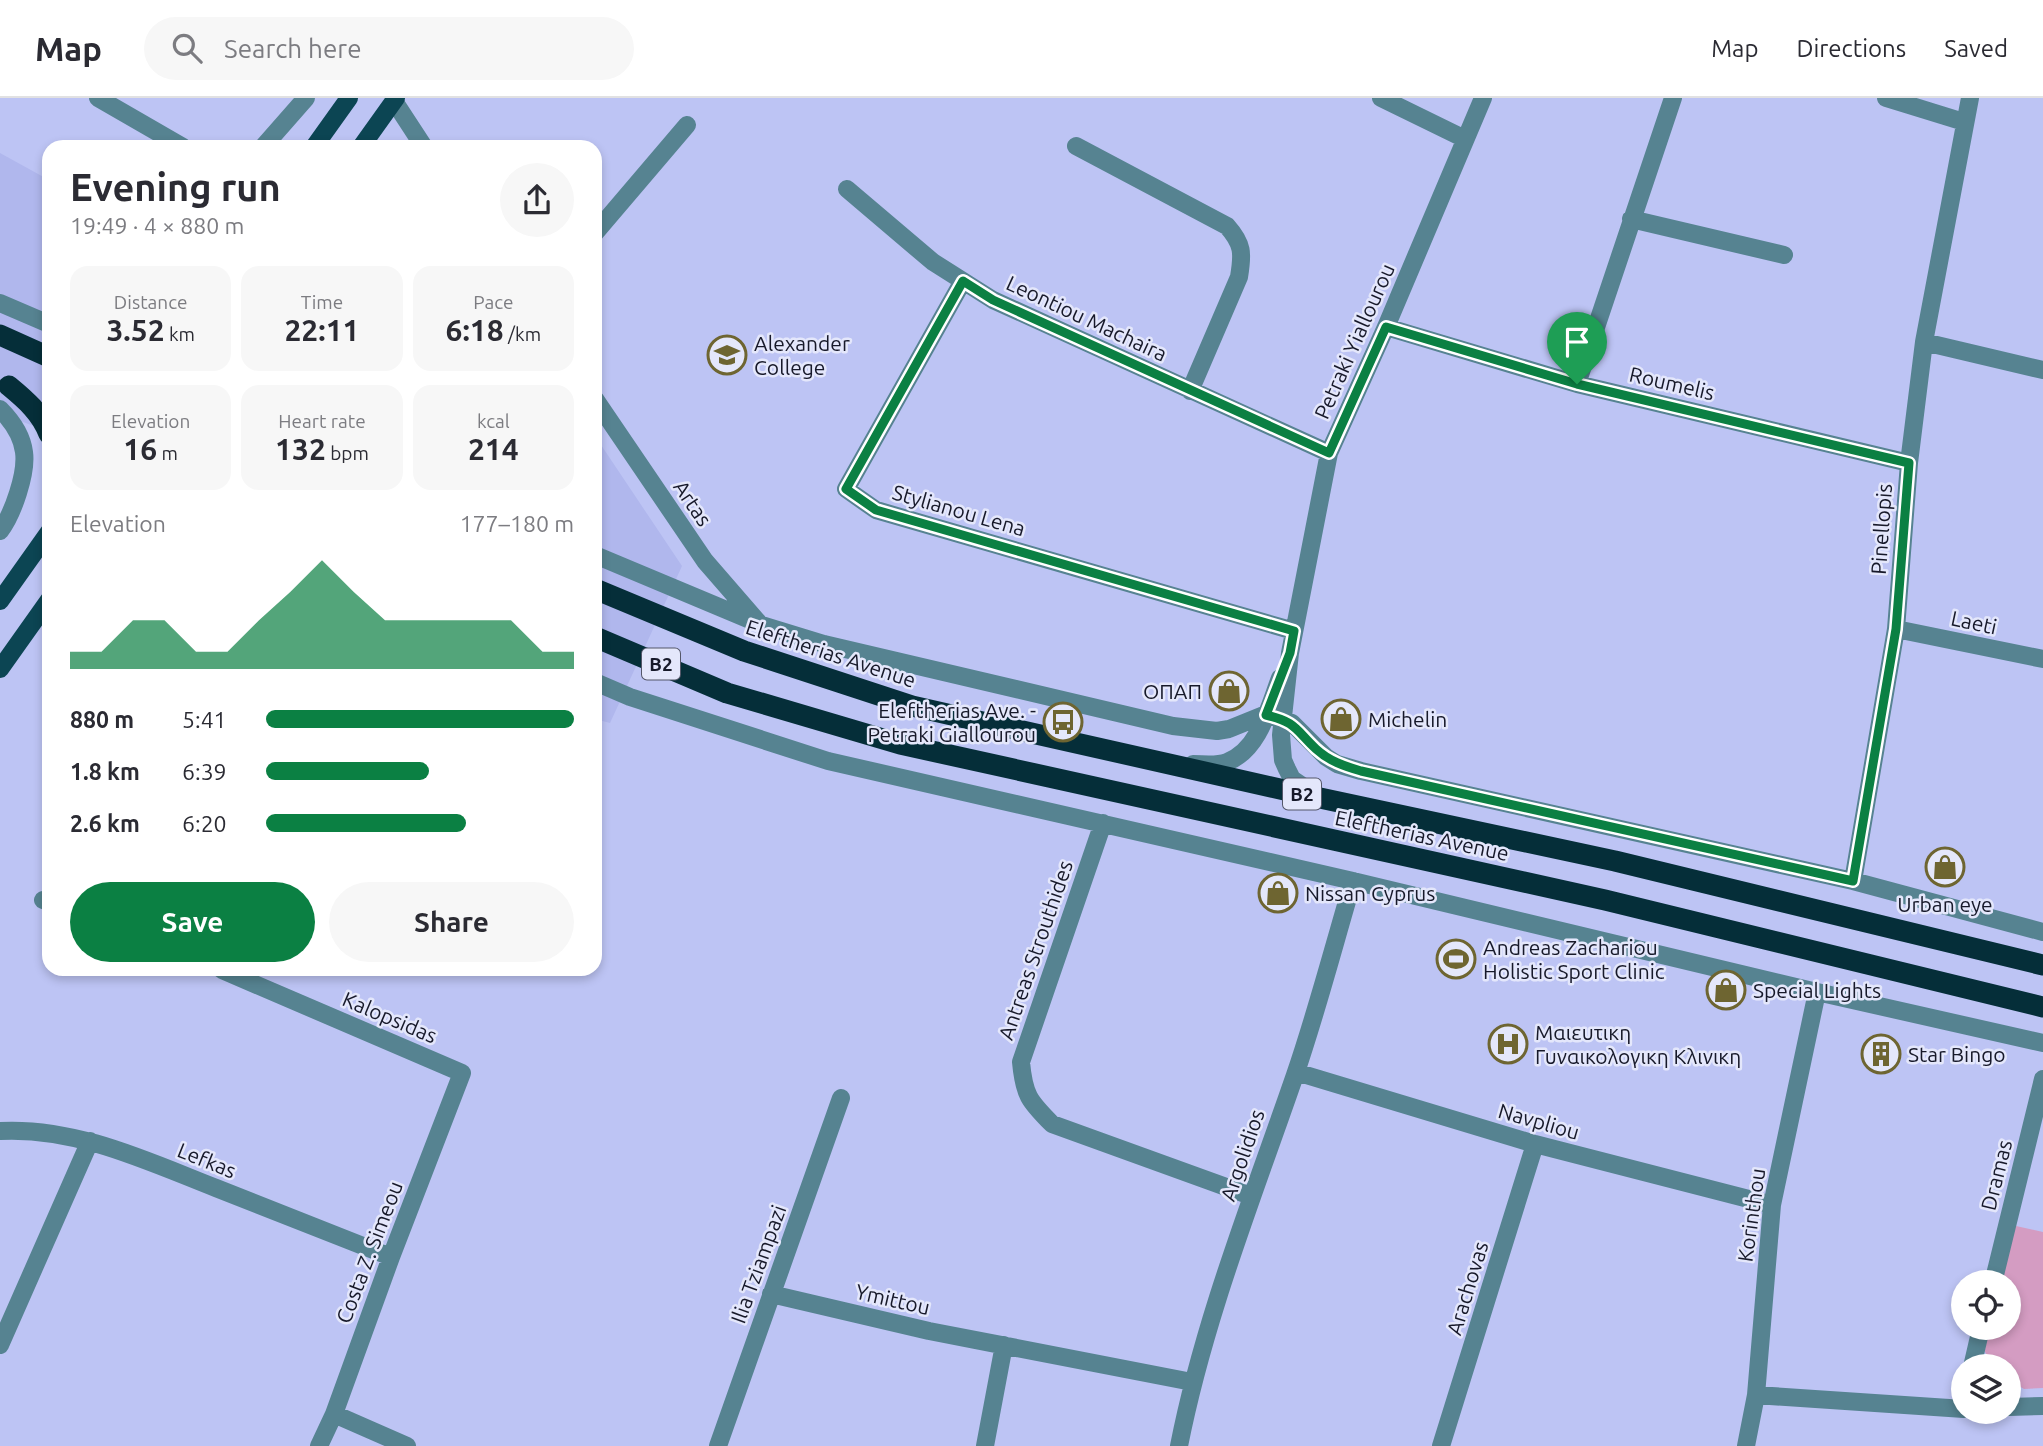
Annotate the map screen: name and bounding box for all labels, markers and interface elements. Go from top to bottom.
search box [144,17,634,80]
icon: search [168,29,206,67]
text: Map [35,30,102,67]
text: Search here [224,34,362,63]
text: Map [1711,35,1758,62]
text: Directions [1796,35,1906,62]
text: Saved [1944,35,2008,62]
button: share [500,163,574,237]
text: Evening run [70,166,281,208]
text: 19:49 · 4 × 880 m [70,213,244,238]
street label: Petraki Yiallourou [1309,260,1399,422]
street label: Leontiou Machaira [1003,270,1171,366]
text: Distance [114,291,187,313]
text: Time [301,291,343,313]
text: Pace [473,291,513,313]
pin [1547,312,1607,384]
text: 3.52 [106,313,165,347]
text: 22:11 [284,313,360,347]
text: 6:18 [446,313,504,347]
text: km [165,323,195,345]
text: /km [504,323,541,345]
icon: arrive [1558,323,1596,361]
place label: Alexander College [754,331,850,379]
school or university icon: Alexander College [706,334,748,376]
street label: Roumelis [1627,362,1717,404]
text: Elevation [111,410,190,432]
text: Heart rate [278,410,366,432]
text: kcal [477,410,510,432]
text: 16 [123,432,157,466]
text: 132 [275,432,326,466]
text: 214 [468,432,519,466]
text: m [157,442,178,464]
text: bpm [326,442,369,464]
street label: Artas [669,476,717,530]
street label: Stylianou Lena [890,480,1028,540]
street label: Pinellopis [1866,483,1896,575]
text: Elevation [70,511,166,536]
text: 177–180 m [460,511,574,536]
street label: Laeti [1949,605,1999,639]
street label: Eleftherias Avenue [743,614,919,692]
road number: B2 [642,649,680,680]
shop icon: ΟΠΑΠ [1208,670,1250,712]
place label: ΟΠΑΠ [1143,679,1202,703]
place label: Eleftherias Ave. - Petraki Giallourou [867,698,1036,746]
shop icon: Michelin [1320,698,1362,740]
bus stop icon: Eleftherias Ave. - Petraki Giallourou [1042,701,1084,743]
text: 880 m [70,707,134,732]
text: 5:41 [182,707,227,732]
place label: Michelin [1368,707,1447,731]
text: 1.8 km [70,759,140,784]
text: 6:39 [182,759,227,784]
road number: B2 [1283,778,1321,810]
street label: Eleftherias Avenue [1333,805,1511,865]
text: 2.6 km [70,811,140,836]
text: 6:20 [182,811,227,836]
shop icon: Urban eye [1924,846,1966,888]
street label: Antreas Strouthides [993,857,1077,1043]
shop icon: Nissan Cyprus [1257,872,1299,914]
place label: Nissan Cyprus [1305,881,1435,905]
button: Save [70,882,315,962]
button: Share [329,882,574,962]
place label: Urban eye [1897,892,1993,916]
place label: Andreas Zachariou Holistic Sport Clinic [1483,935,1665,983]
sports icon: Andreas Zachariou Holistic Sport Clinic [1435,938,1477,980]
shop icon: Special Lights [1705,969,1747,1011]
place label: Special Lights [1753,978,1881,1002]
street label: Kalopsidas [339,986,441,1048]
place label: Μαιευτικη Γυναικολογικη Κλινικη [1535,1020,1741,1068]
hospital icon: Μαιευτικη Γυναικολογικη Κλινικη [1487,1023,1529,1065]
building icon: Star Bingo [1860,1033,1902,1075]
place label: Star Bingo [1908,1042,2006,1066]
street label: Navpliou [1496,1098,1582,1144]
street label: Argolidios [1215,1106,1269,1204]
street label: Lefkas [174,1137,240,1183]
street label: Dramas [1976,1137,2016,1213]
street label: Korinthou [1733,1167,1769,1263]
street label: Costa Z. Simeou [331,1178,407,1326]
street label: Ilia Tziampazi [725,1202,791,1326]
street label: Arachovas [1441,1238,1493,1338]
map controls [1951,1270,2021,1424]
button: locate [1951,1270,2021,1340]
street label: Ymittou [853,1279,933,1319]
button: layers [1951,1354,2021,1424]

